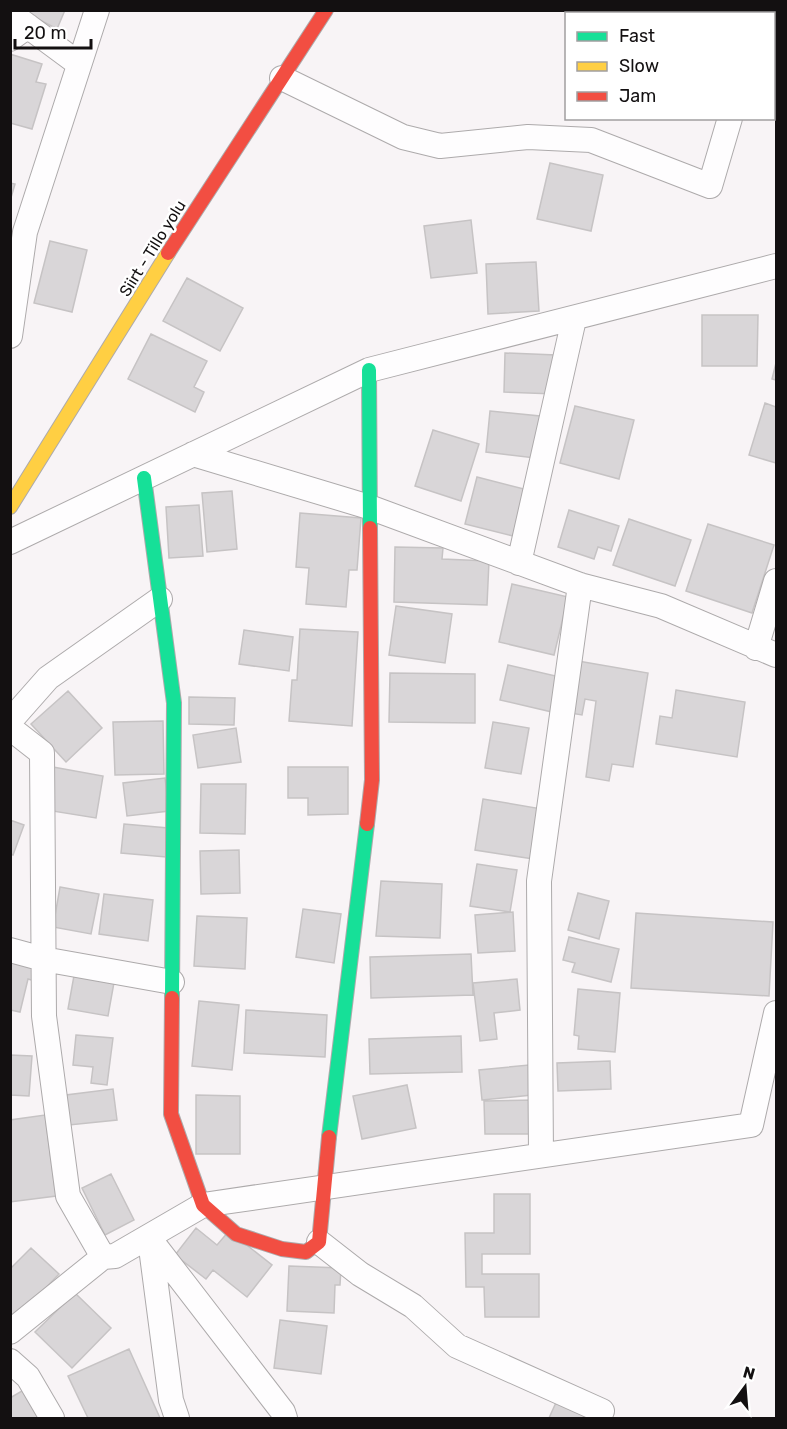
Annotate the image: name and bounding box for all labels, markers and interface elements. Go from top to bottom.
scale bar [15,12,92,50]
legend [565,12,775,120]
text: 20 m [24,22,66,44]
text: Fast [619,25,655,47]
text: Slow [619,55,659,77]
text: Jam [619,85,656,107]
street label: Siirt - Tillo yolu [115,197,190,300]
north arrow [715,1357,775,1417]
text: N [741,1362,757,1384]

